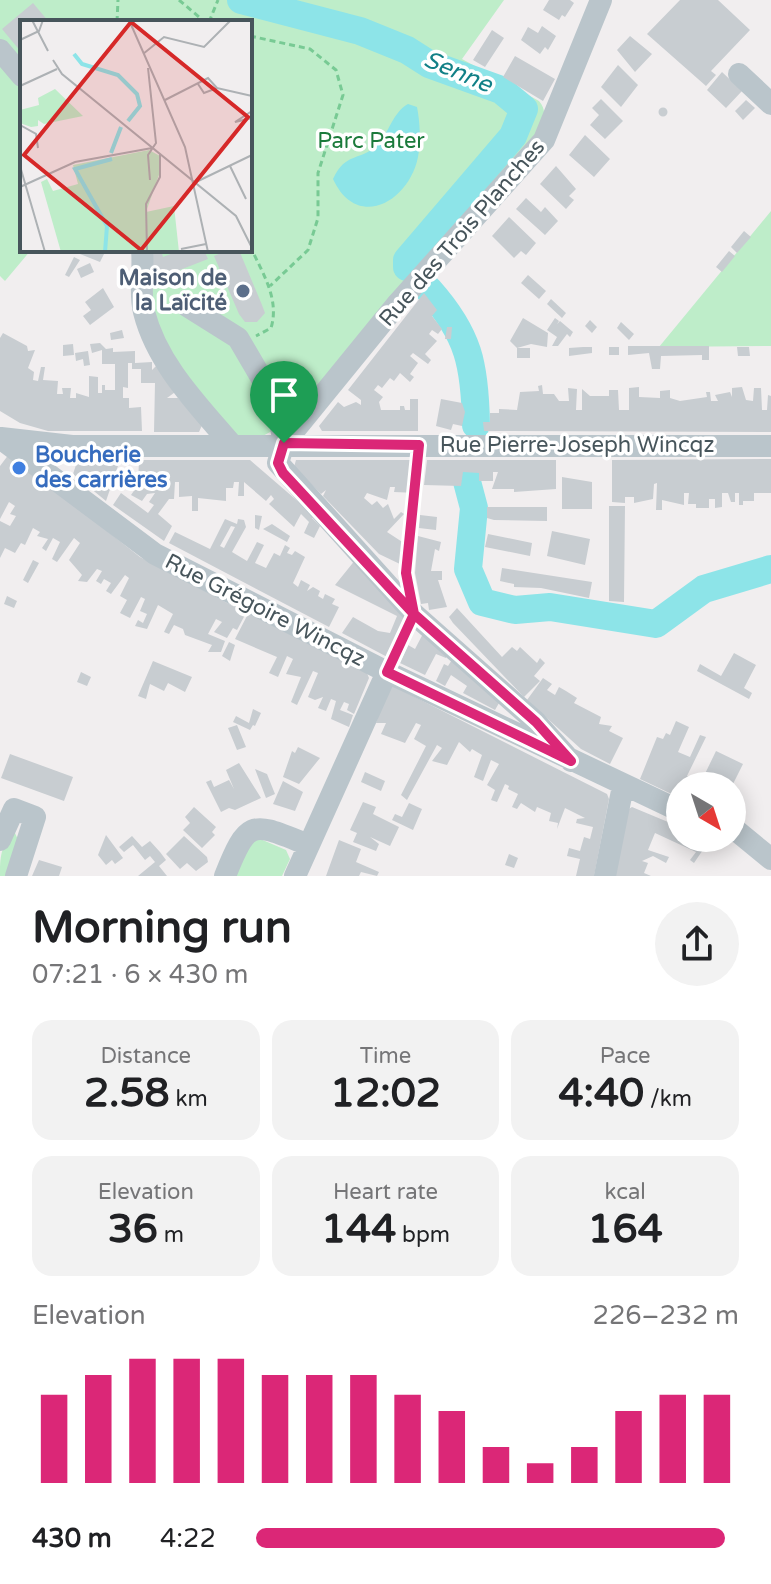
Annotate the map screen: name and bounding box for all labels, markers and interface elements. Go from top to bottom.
inset map [20,20,252,252]
water label: Senne [420,45,498,100]
park label: Parc Pater [317,128,425,154]
street label: Rue des Trois Planches [374,134,550,332]
place label: Maison de la Laïcité [119,265,227,316]
marker: Maison de la Laïcité [234,282,252,300]
pin [250,361,318,443]
icon: arrive [262,373,306,417]
street label: Rue Pierre-Joseph Wincqz [440,432,714,458]
place label: Boucherie des carrières [35,442,168,493]
marker: Boucherie des carrières [10,459,28,477]
street label: Rue Grégoire Wincqz [161,548,369,672]
north arrow [666,772,746,852]
map controls [666,772,746,852]
text: Morning run [32,902,292,955]
button: share [655,902,739,986]
text: 07:21 · 6 × 430 m [32,959,248,990]
text: Distance [101,1043,191,1069]
text: Time [360,1043,411,1069]
text: Pace [600,1043,651,1069]
text: 2.58 [84,1069,170,1117]
text: 12:02 [330,1069,441,1117]
text: 4:40 [558,1069,644,1117]
text: km [170,1086,208,1112]
text: /km [644,1086,692,1112]
text: Elevation [98,1179,194,1205]
text: Heart rate [333,1179,438,1205]
text: kcal [604,1179,646,1205]
text: 36 [108,1205,158,1253]
text: 144 [321,1205,396,1253]
text: 164 [587,1205,663,1253]
text: m [158,1222,184,1248]
text: bpm [396,1222,450,1248]
text: Elevation [32,1300,146,1331]
text: 226–232 m [593,1300,739,1331]
text: 430 m [32,1523,112,1554]
text: 4:22 [160,1523,216,1554]

